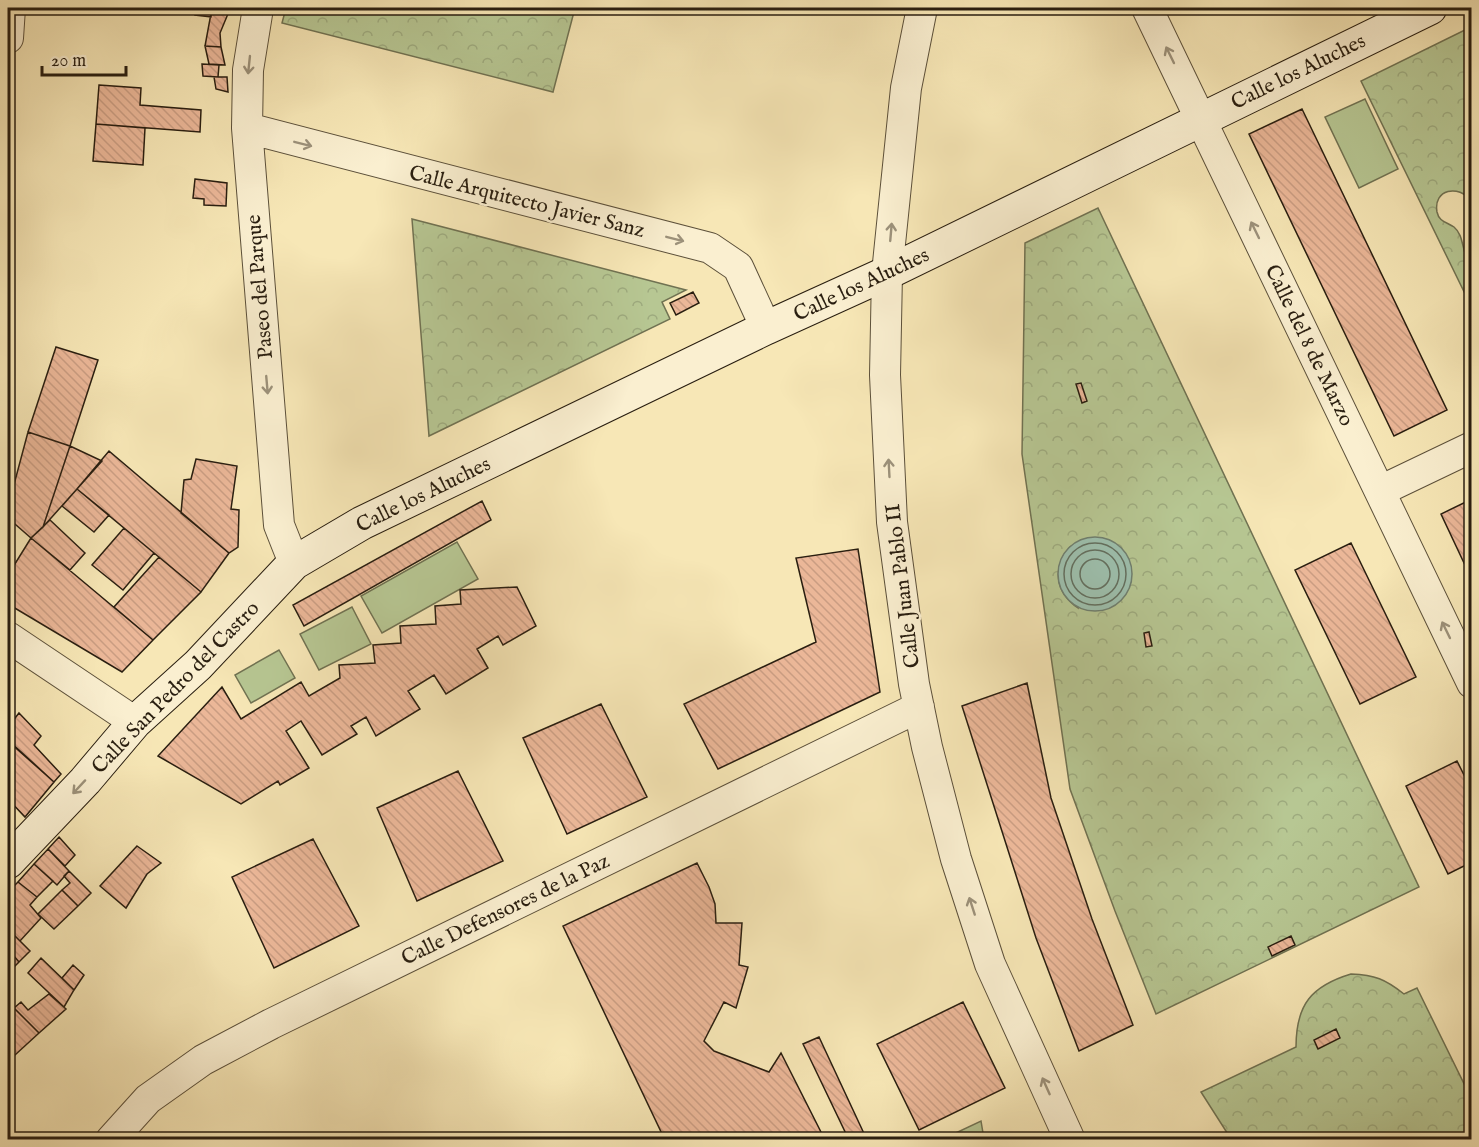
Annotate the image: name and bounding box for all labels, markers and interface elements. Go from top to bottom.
street label: Calle los Aluches [1227,28,1370,117]
scale bar [42,39,126,77]
one-way arrow [1164,46,1175,64]
text: 20 m [51,50,86,73]
one-way arrow [243,55,254,75]
one-way arrow [293,138,312,150]
street label: Calle Arquitecto Javier Sanz [406,160,647,245]
street label: Paseo del Parque [241,213,280,360]
one-way arrow [886,222,897,242]
one-way arrow [1248,222,1260,240]
one-way arrow [665,234,684,246]
street label: Calle los Aluches [790,242,934,329]
street label: Calle del 8 de Marzo [1258,260,1360,431]
one-way arrow [262,375,273,395]
street label: Calle los Aluches [352,451,495,540]
one-way arrow [884,459,895,479]
street label: Calle Juan Pablo II [880,502,927,669]
street label: Calle San Pedro del Castro [86,596,266,780]
one-way arrow [1440,621,1452,639]
one-way arrow [72,779,86,794]
street label: Calle Defensores de la Paz [397,848,614,972]
one-way arrow [965,897,976,916]
one-way arrow [1039,1078,1051,1096]

